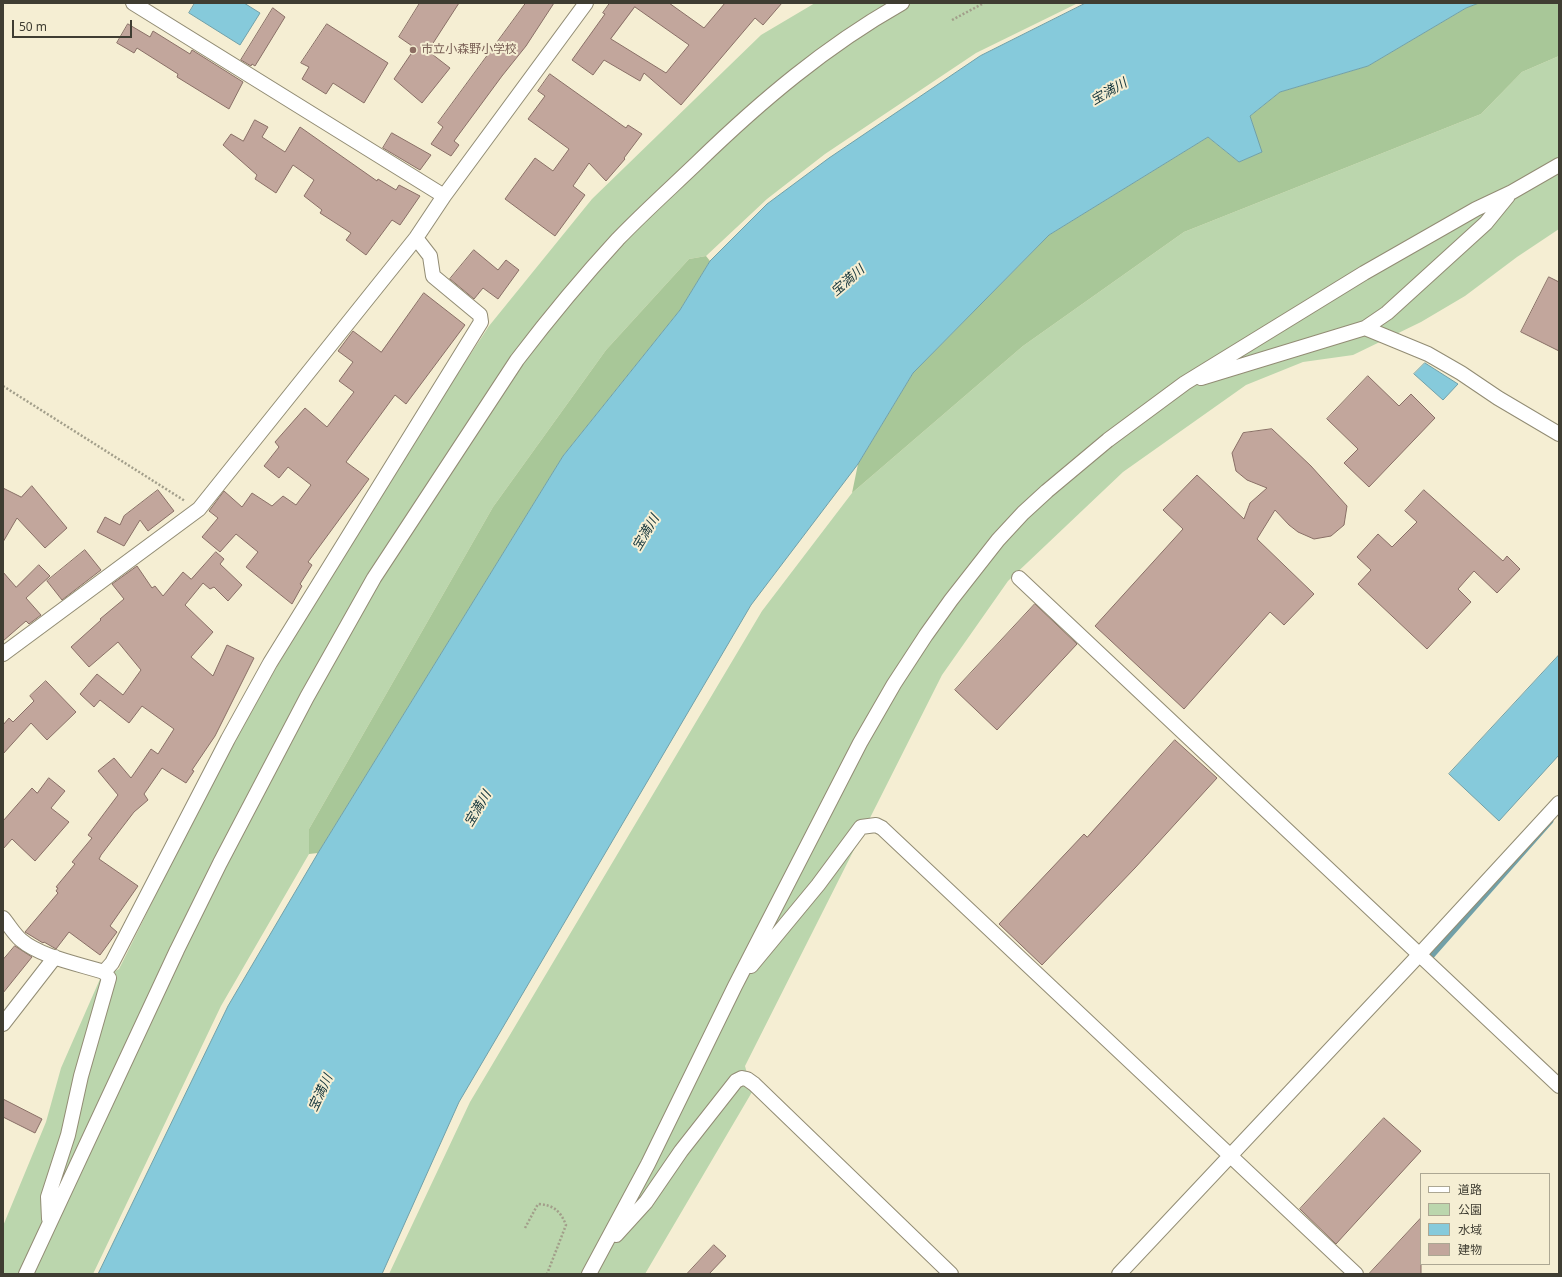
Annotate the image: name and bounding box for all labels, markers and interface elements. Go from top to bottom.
scale bar [14,12,134,38]
text: 50 m [19,18,47,35]
place label: 市立小森野小学校 [421,43,517,57]
marker: 市立小森野小学校 [408,45,418,55]
water label: 宝満川 [1088,75,1130,109]
water label: 宝満川 [828,262,868,300]
water label: 宝満川 [629,512,663,554]
water label: 宝満川 [461,788,495,830]
water label: 宝満川 [306,1072,336,1114]
legend [1420,1173,1550,1265]
text: 道路 [1458,1181,1482,1198]
text: 公園 [1458,1201,1482,1218]
text: 水域 [1458,1221,1482,1238]
text: 建物 [1458,1241,1482,1258]

